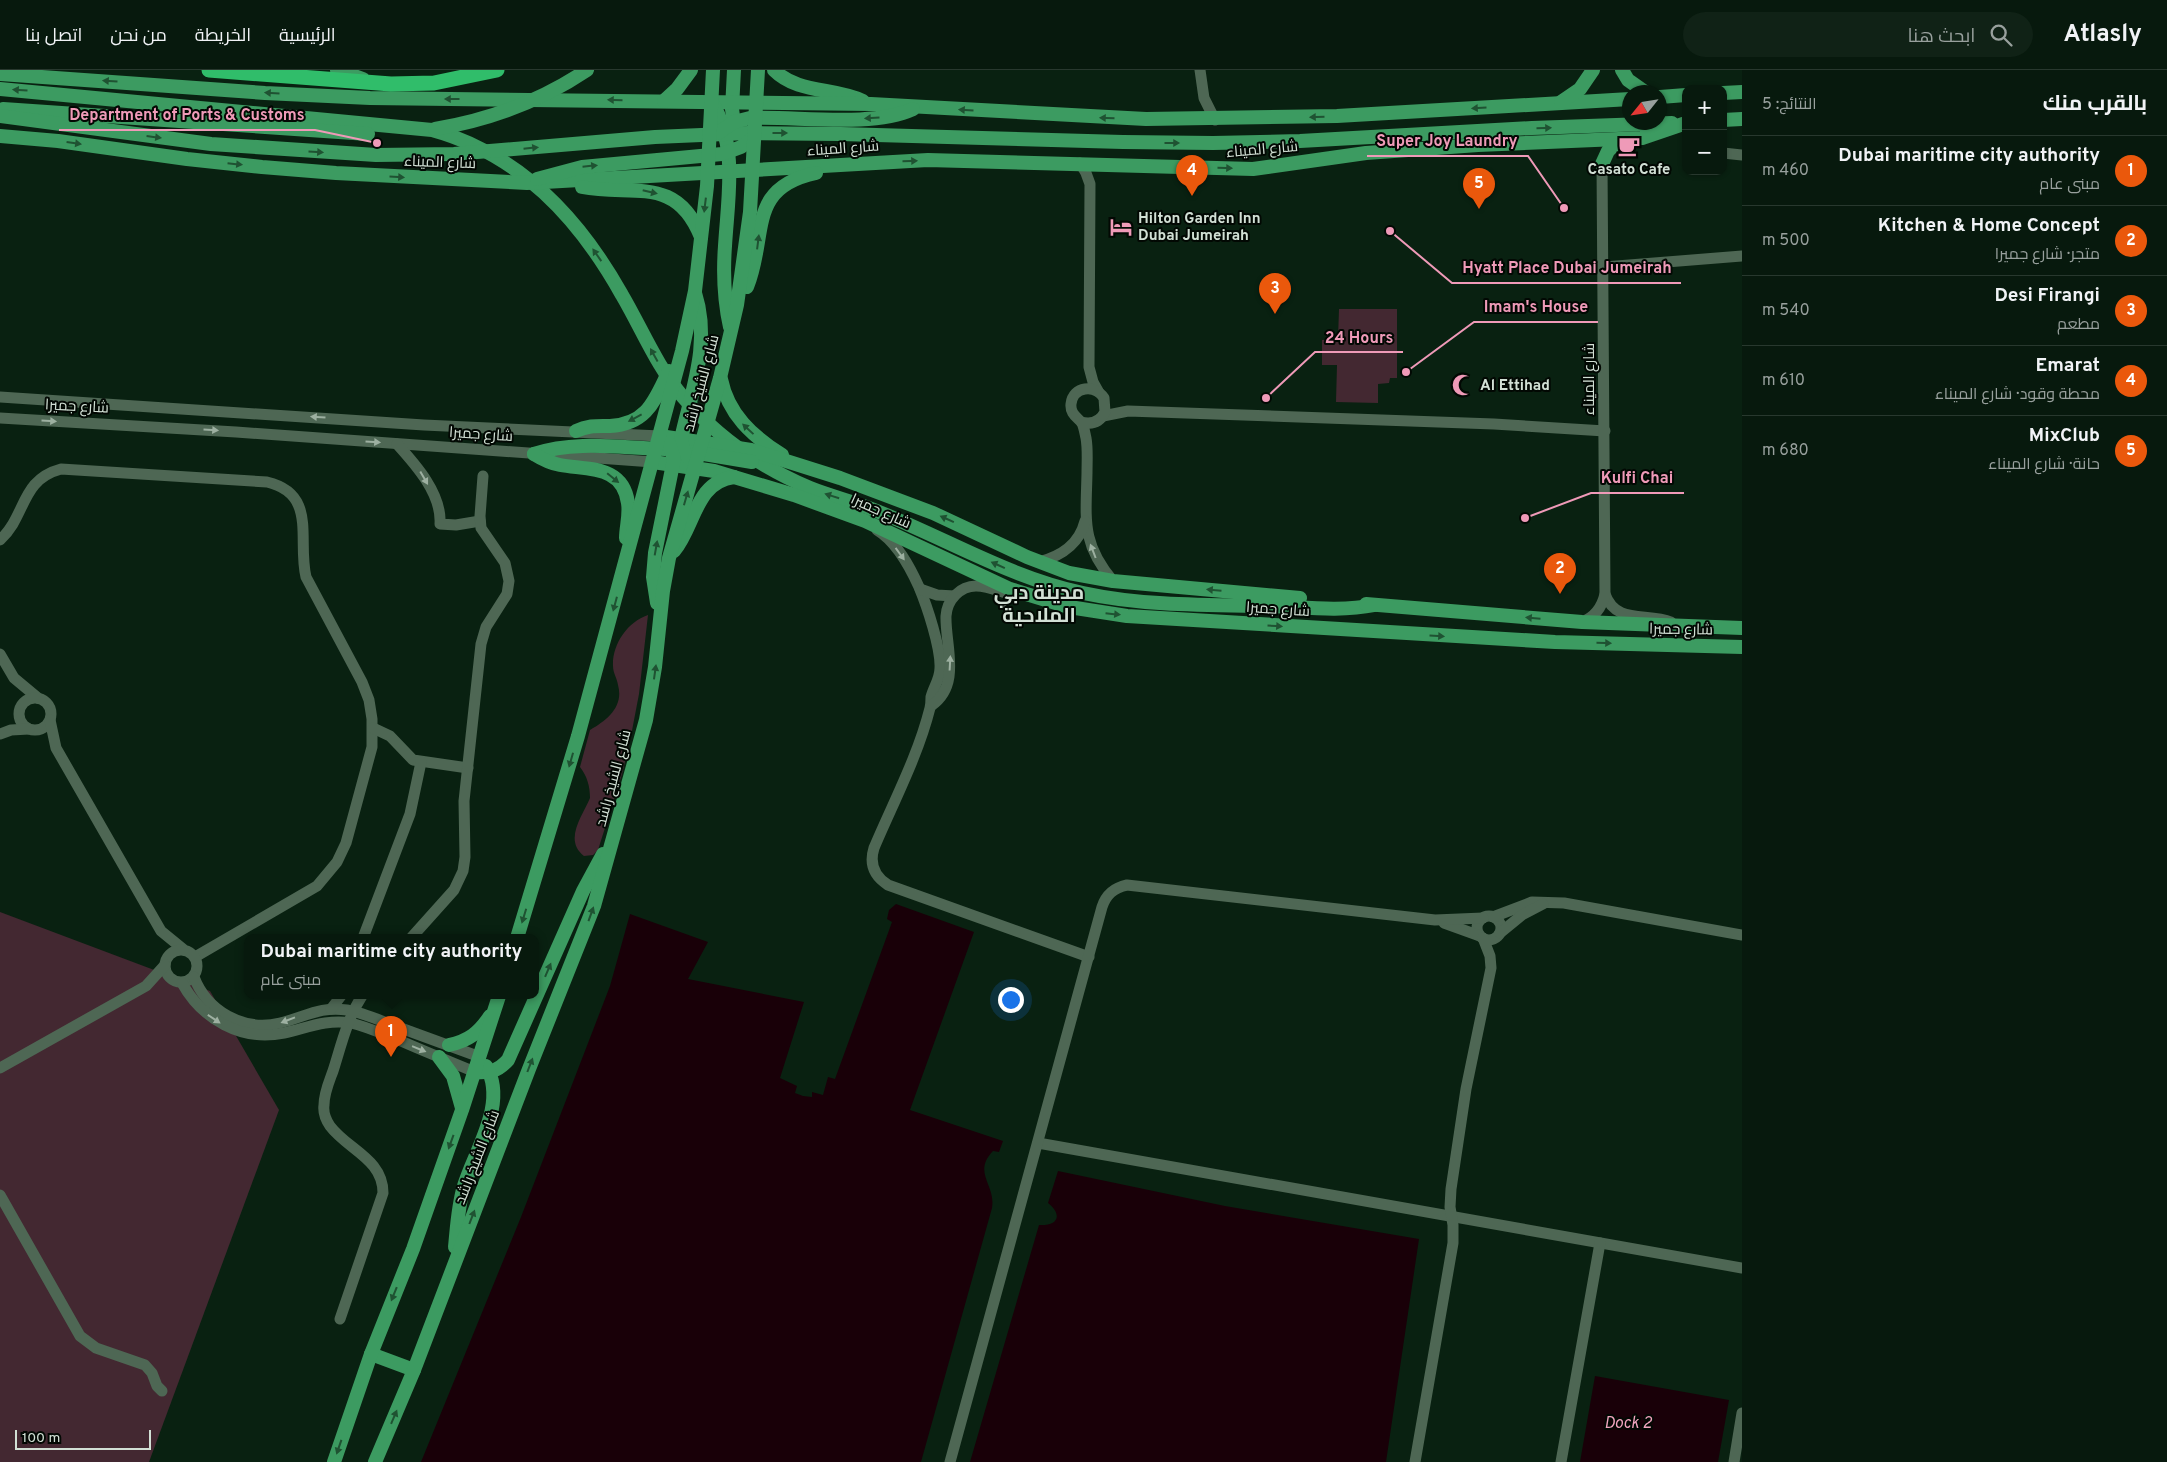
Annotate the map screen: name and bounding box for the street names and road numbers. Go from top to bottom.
street label: شارع الميناء [806,137,880,161]
street label: شارع الميناء [1225,138,1299,163]
street label: شارع الميناء [403,153,476,174]
street label: شارع الشيخ راشد [680,333,724,434]
street label: شارع الميناء [1581,343,1600,415]
street label: شارع جميرا [44,396,109,419]
street label: شارع جميرا [448,424,513,447]
street label: شارع جميرا [847,491,913,534]
street label: شارع جميرا [1245,599,1310,622]
street label: شارع جميرا [1649,620,1713,641]
street label: شارع الشيخ راشد [592,728,636,829]
street label: شارع الشيخ راشد [452,1108,505,1207]

